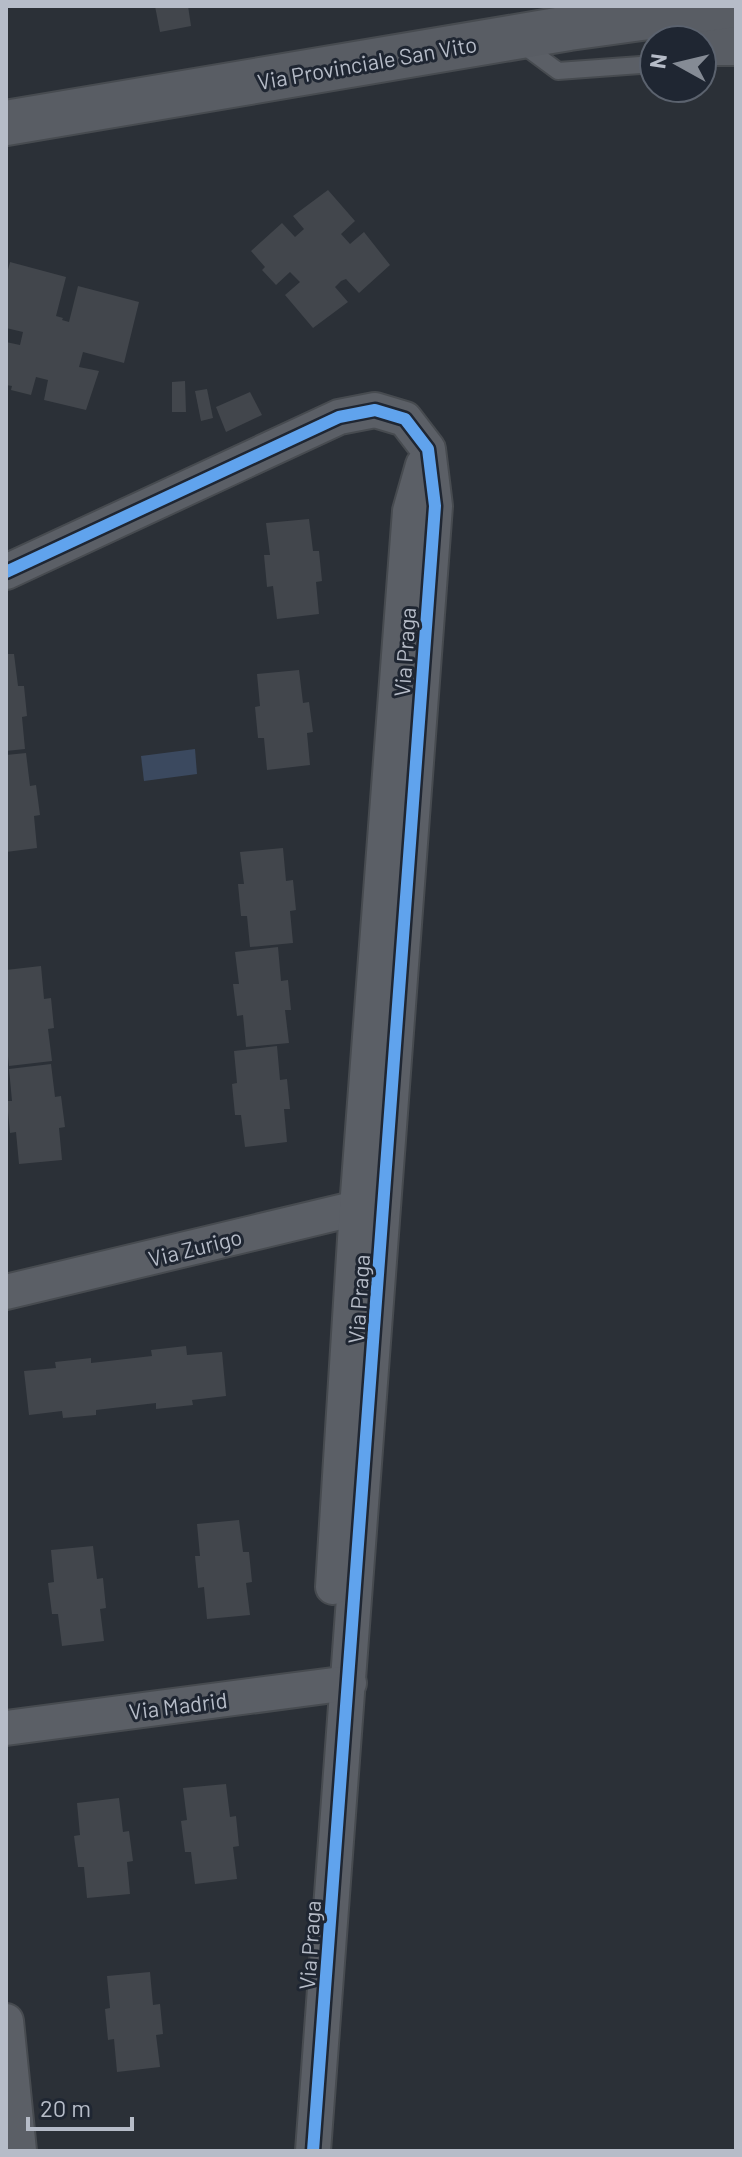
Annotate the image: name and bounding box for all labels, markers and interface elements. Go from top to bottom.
north arrow [638,24,718,104]
street label: Via Provinciale San Vito [255,30,479,94]
text: N [643,52,671,70]
street label: Via Praga [388,606,420,698]
street label: Via Zurigo [146,1223,244,1271]
street label: Via Praga [342,1253,374,1345]
street label: Via Madrid [127,1686,229,1724]
street label: Via Praga [293,1899,325,1991]
scale bar [28,2081,132,2131]
text: 20 m [40,2093,91,2122]

